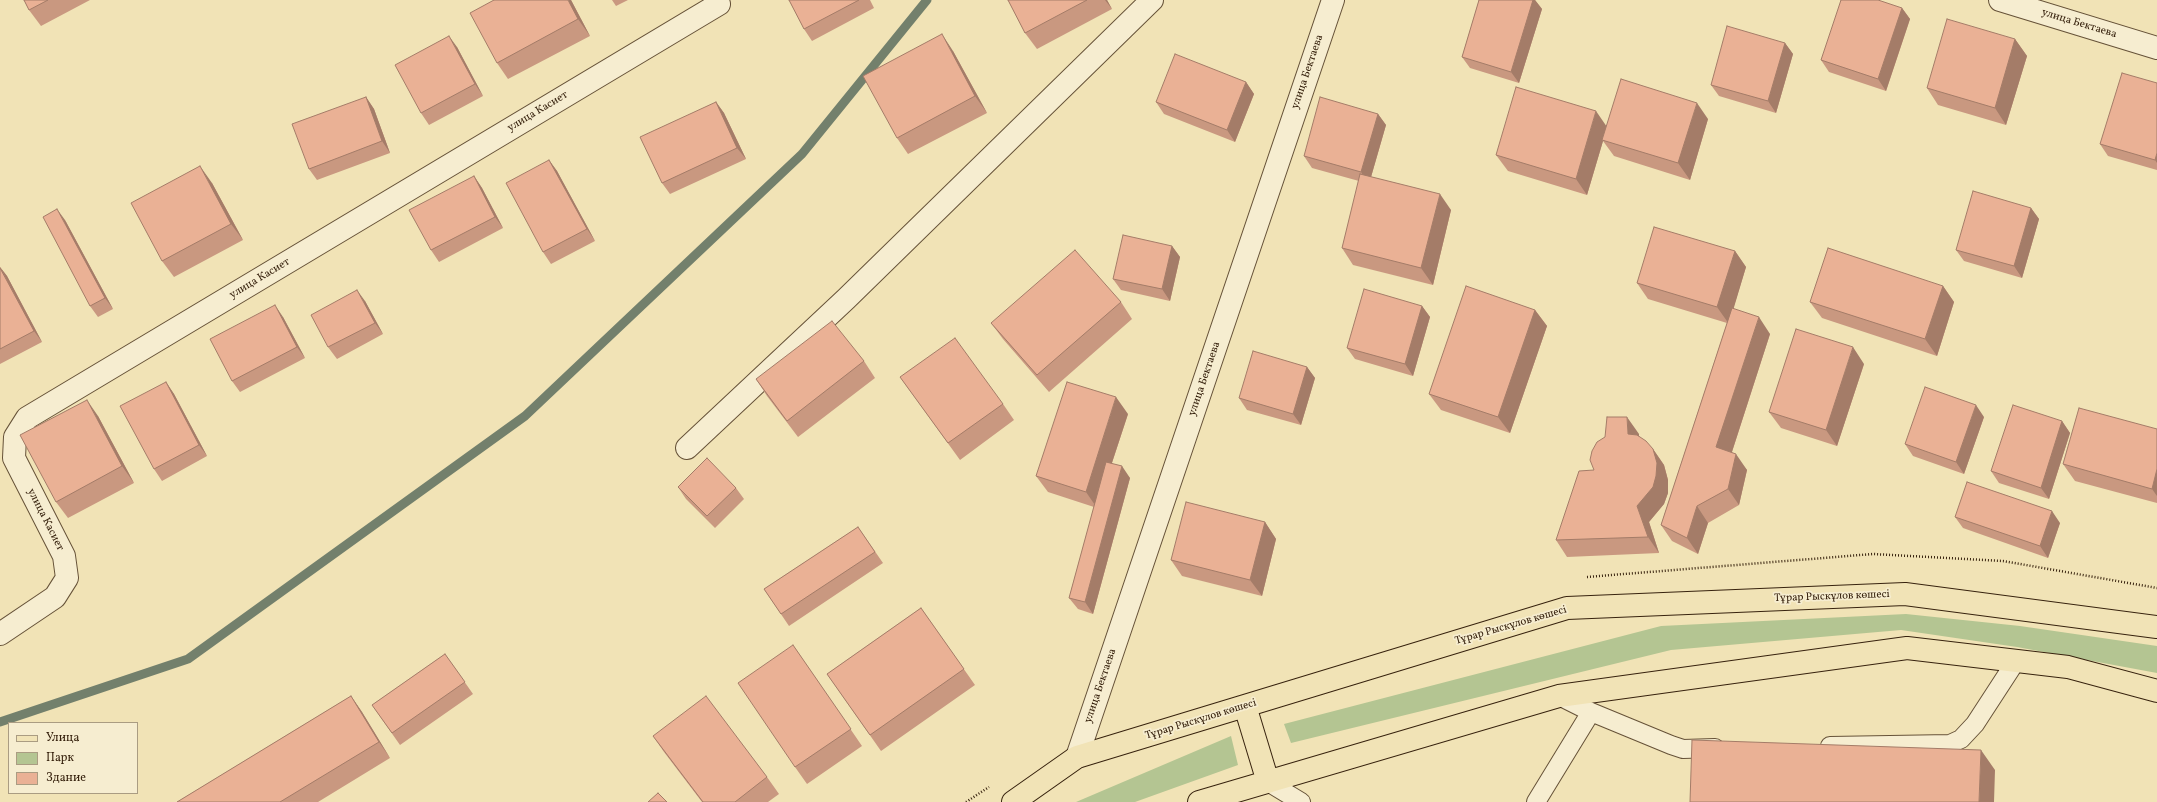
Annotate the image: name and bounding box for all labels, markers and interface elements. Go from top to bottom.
street label: улица Бектаева [2040,6,2118,42]
street label: улица Бектаева [1289,33,1327,111]
street label: улица Касиет [505,89,571,135]
street label: улица Касиет [227,256,293,302]
street label: улица Бектаева [1186,340,1224,418]
street label: улица Касиет [24,487,66,553]
street label: Тұрар Рыскұлов көшесі [1774,588,1890,606]
street label: Тұрар Рыскұлов көшесі [1454,604,1568,648]
street label: улица Бектаева [1082,647,1120,725]
street label: Тұрар Рыскұлов көшесі [1144,697,1258,743]
legend [8,722,138,794]
text: Улица [46,730,79,746]
text: Парк [46,750,74,766]
text: Здание [46,770,86,786]

